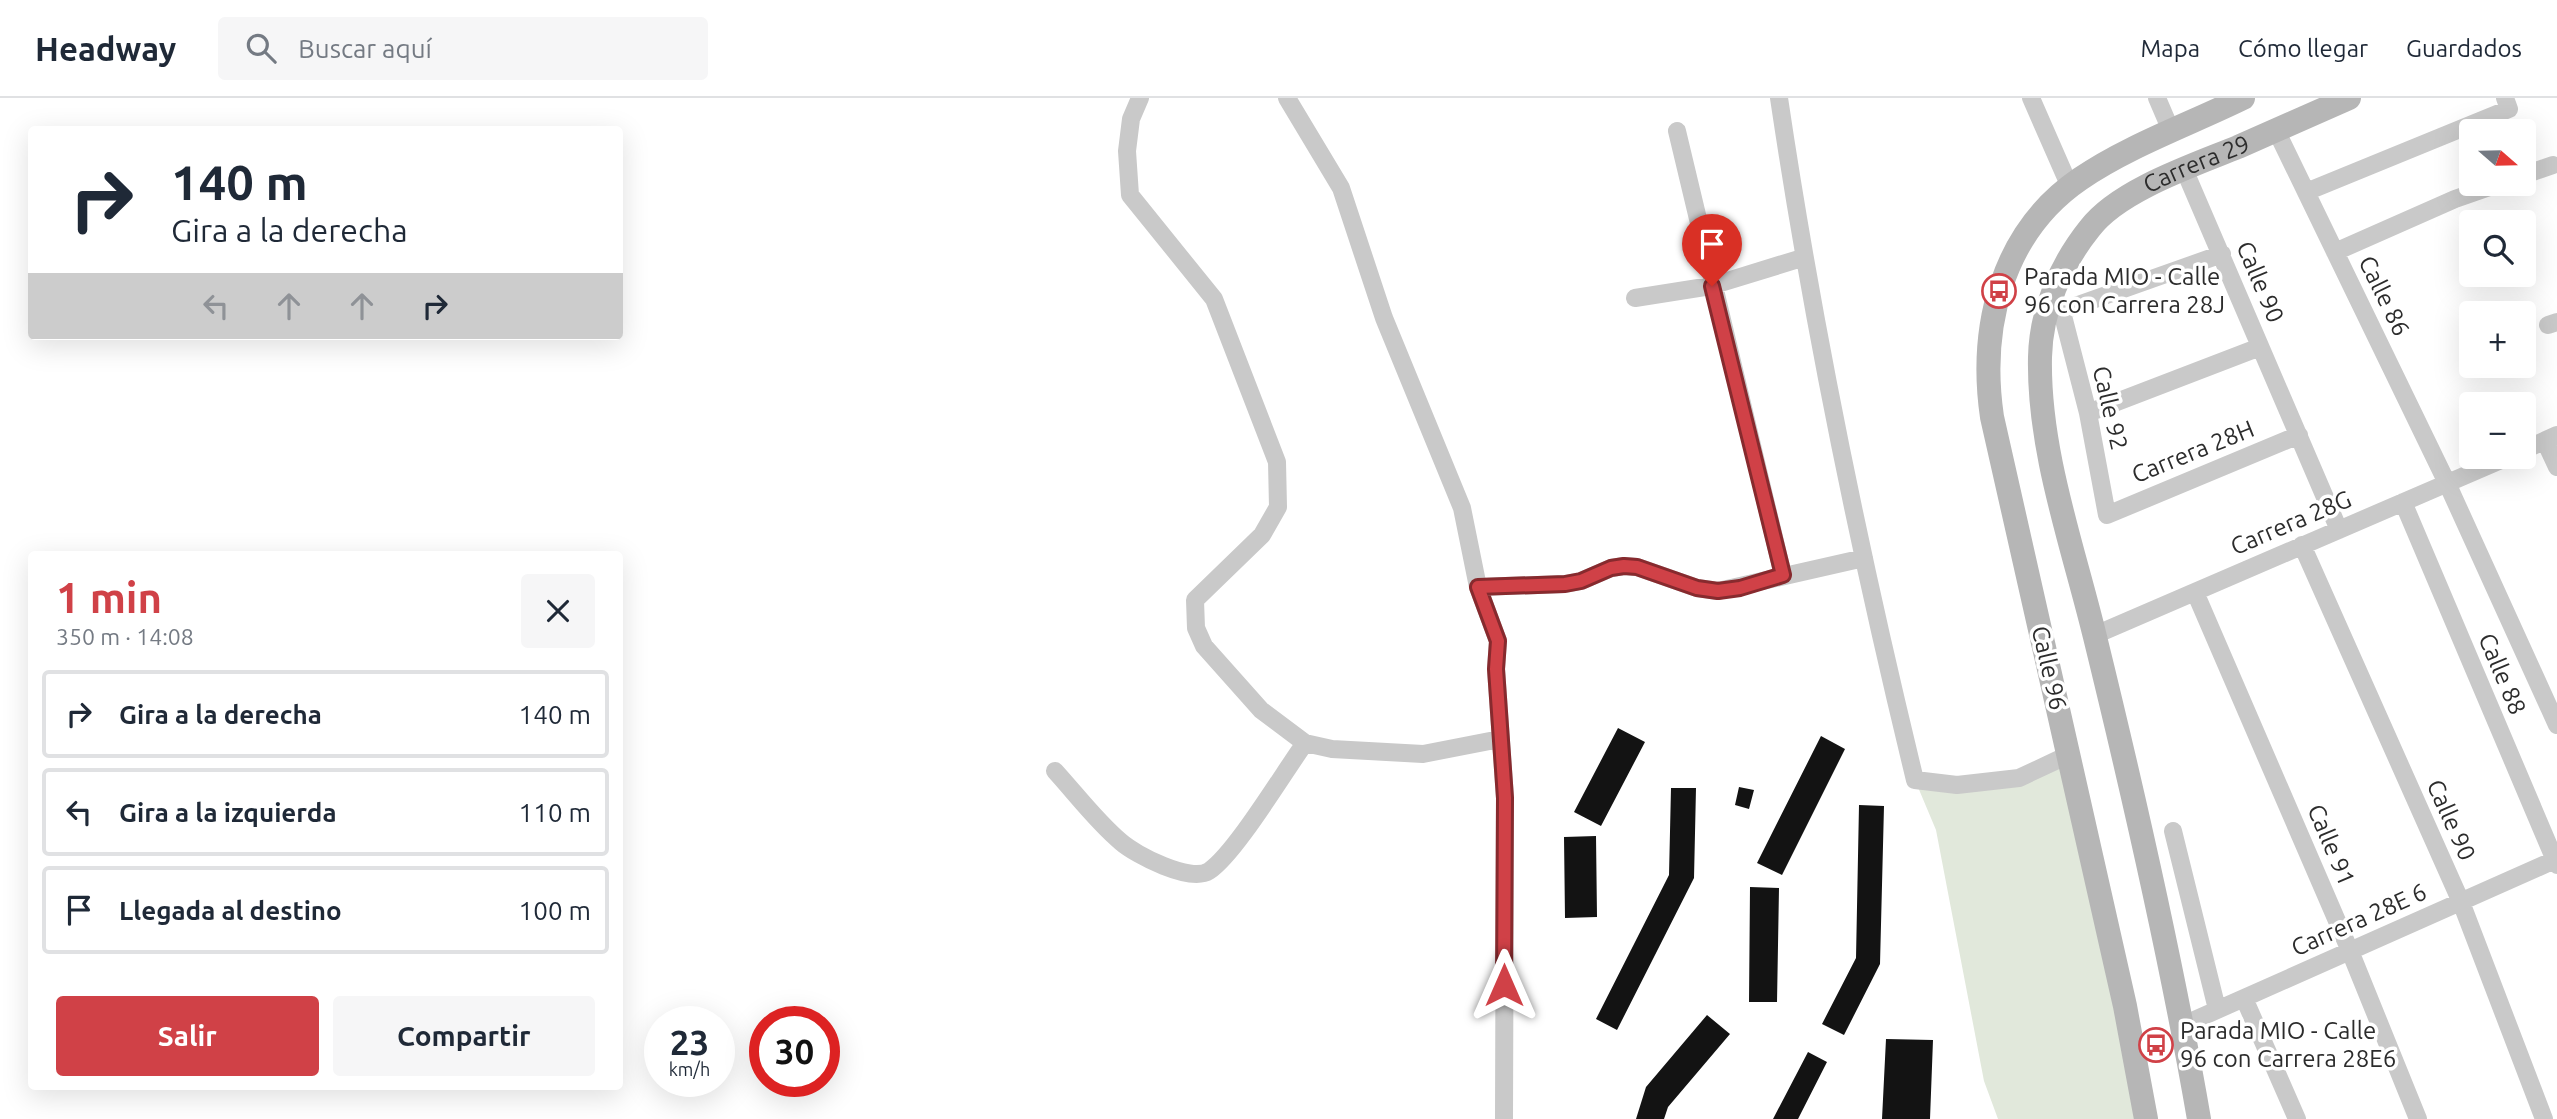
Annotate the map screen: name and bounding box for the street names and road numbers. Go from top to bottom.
street label: Carrera 29 [2139,130,2254,198]
street label: Calle 90 [2231,237,2290,326]
street label: Calle 86 [2354,251,2415,340]
street label: Calle 92 [2088,363,2133,453]
street label: Carrera 28H [2128,415,2258,488]
street label: Carrera 28G [2226,485,2355,560]
street label: Calle 96 [2027,623,2072,713]
street label: Calle 88 [2473,629,2532,718]
street label: Calle 90 [2422,775,2481,864]
street label: Calle 91 [2302,800,2361,889]
street label: Carrera 28E 6 [2287,878,2431,961]

